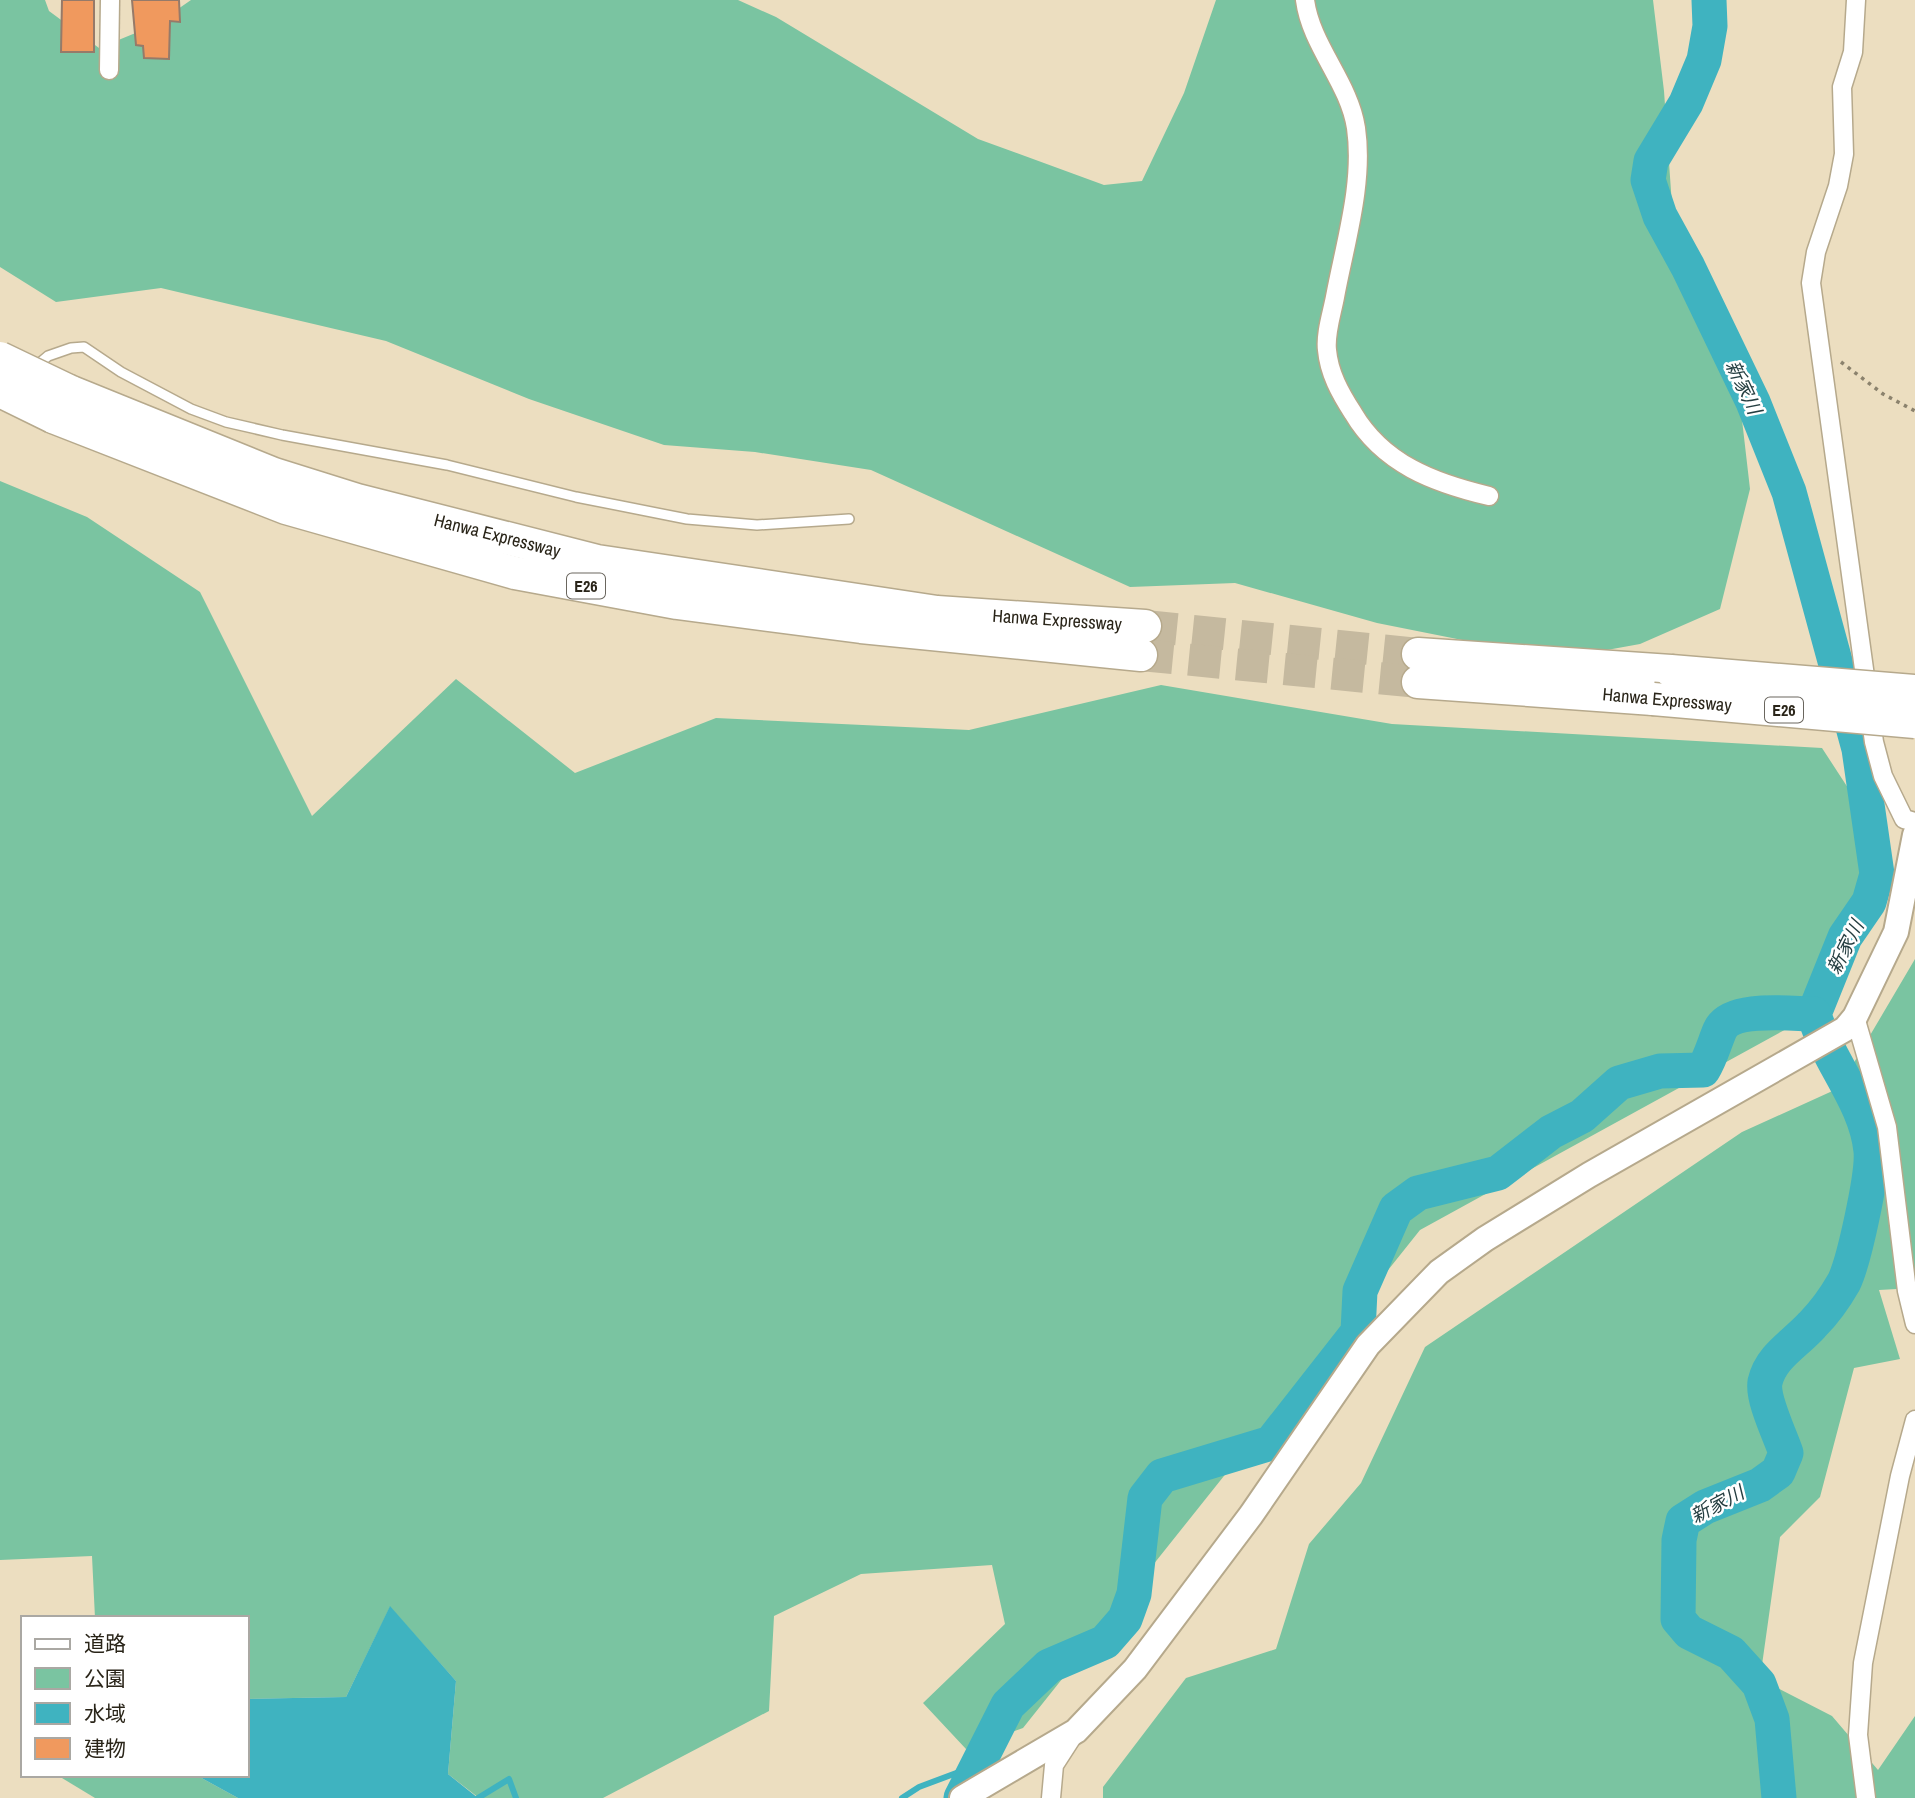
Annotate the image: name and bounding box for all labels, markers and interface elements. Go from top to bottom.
water label: 新家川 [1720,356,1769,420]
street label: Hanwa Expressway [432,507,564,563]
road number: E26 [567,573,605,598]
street label: Hanwa Expressway [992,603,1123,636]
street label: Hanwa Expressway [1601,681,1733,718]
road number: E26 [1765,698,1803,722]
water label: 新家川 [1820,914,1870,978]
water label: 新家川 [1686,1478,1750,1529]
legend [21,1616,248,1777]
text: 道路 [84,1629,126,1658]
text: 公園 [84,1664,126,1693]
text: 水域 [84,1699,126,1728]
text: 建物 [84,1734,126,1763]

